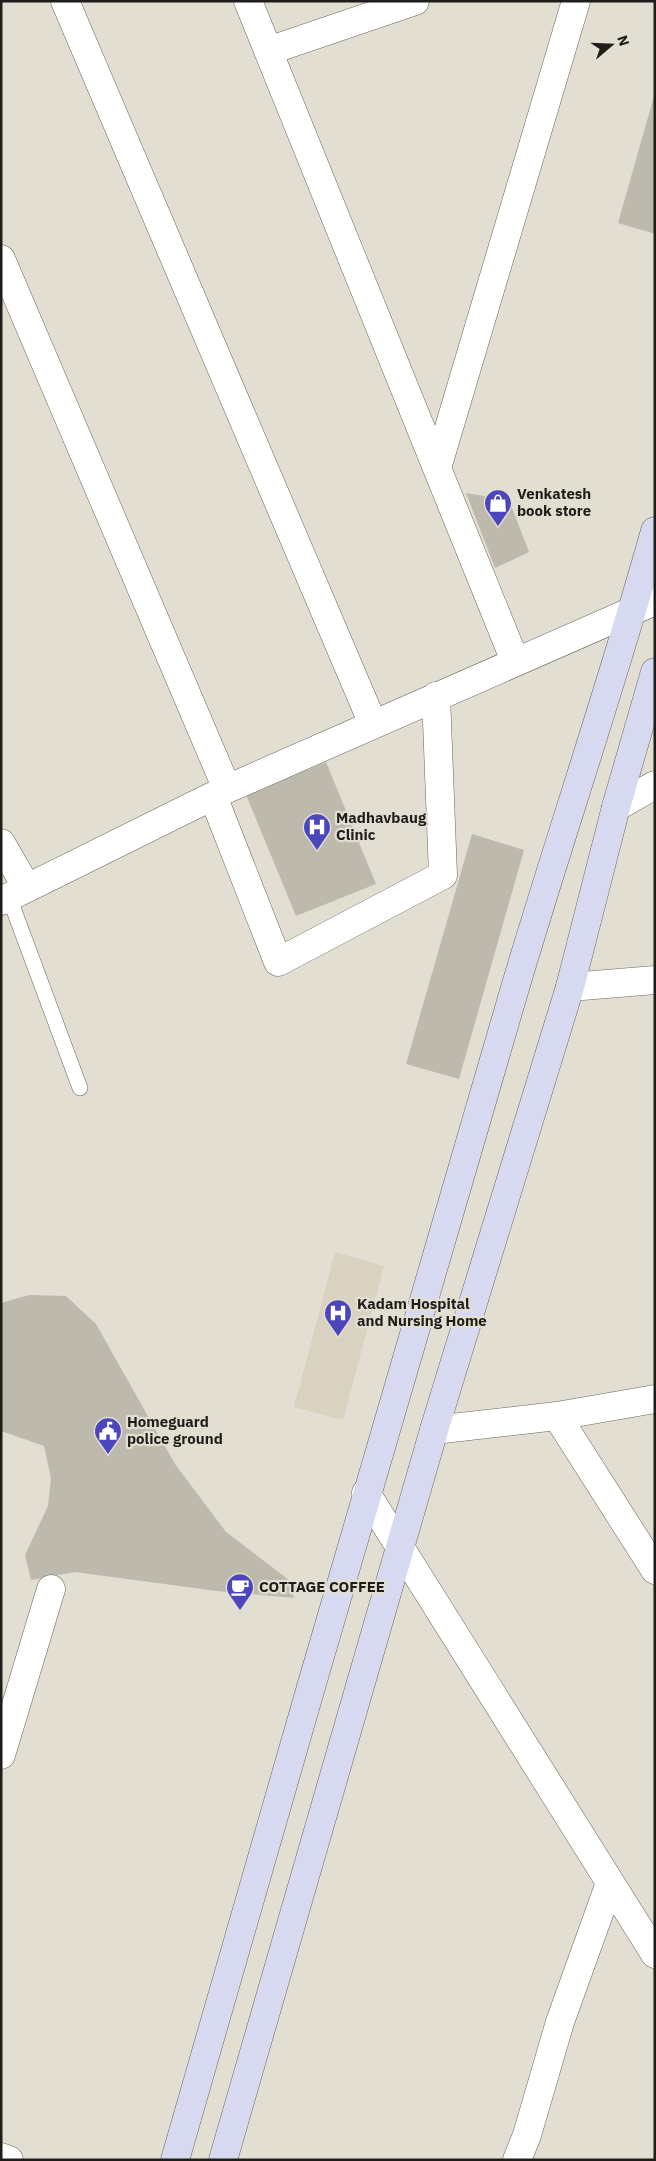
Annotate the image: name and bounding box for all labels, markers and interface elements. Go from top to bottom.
north arrow [586,20,636,70]
text: N [613,33,633,48]
place label: Venkatesh book store [517,484,591,520]
shop icon: Venkatesh book store [483,488,513,527]
place label: Madhavbaug Clinic [336,808,427,844]
hospital icon: Madhavbaug Clinic [302,812,332,851]
place label: Kadam Hospital and Nursing Home [357,1294,487,1330]
hospital icon: Kadam Hospital and Nursing Home [323,1298,353,1337]
place label: Homeguard police ground [127,1412,223,1448]
public building icon: Homeguard police ground [93,1416,123,1455]
cafe icon: COTTAGE COFFEE [225,1572,255,1611]
place label: COTTAGE COFFEE [259,1577,385,1596]

